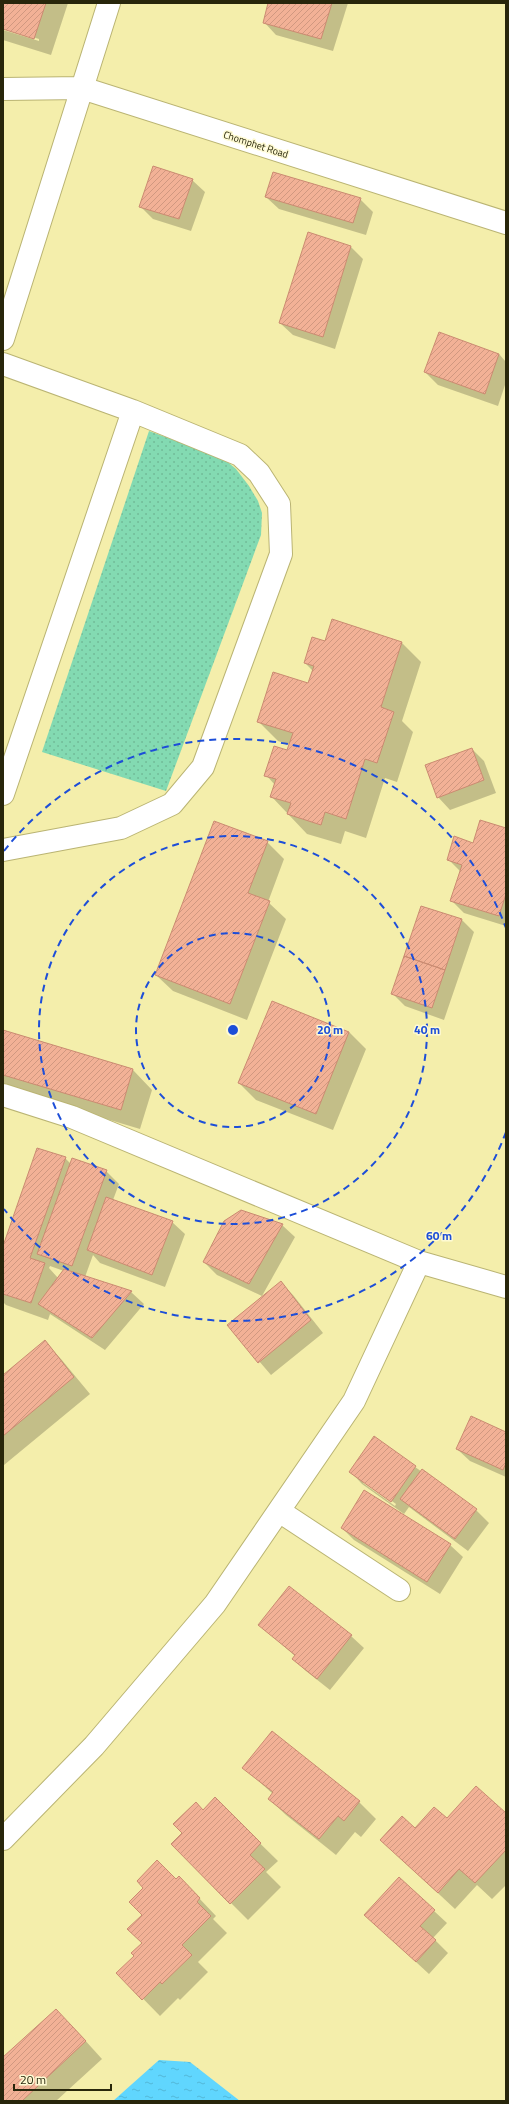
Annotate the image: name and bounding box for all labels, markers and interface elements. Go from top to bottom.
street label: Chomphet Road [221,127,290,162]
text: 20 m [317,1020,343,1039]
text: 40 m [414,1020,440,1039]
centre of rings [226,1023,240,1037]
text: 60 m [426,1226,452,1245]
scale bar [14,2066,111,2092]
text: 20 m [20,2070,46,2089]

